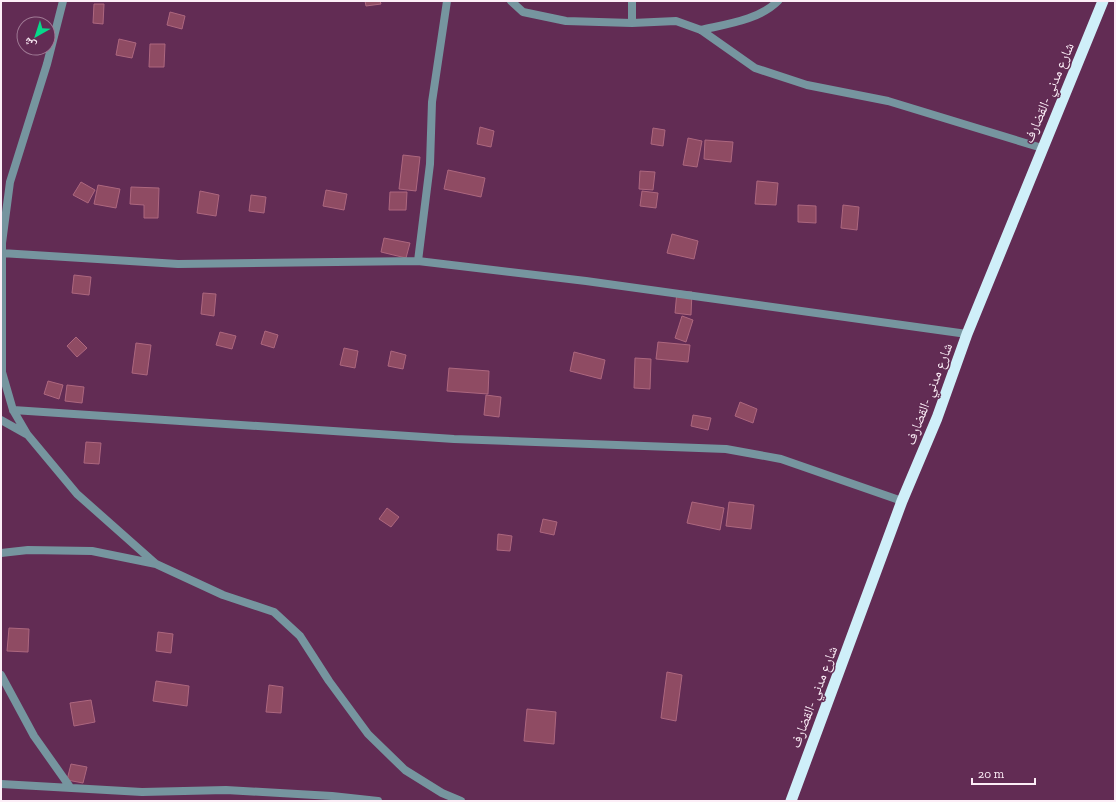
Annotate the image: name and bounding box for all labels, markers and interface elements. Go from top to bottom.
north arrow [16,16,56,56]
text: ش [21,34,39,52]
street label: شارع مدني -القضارف [1020,40,1080,147]
street label: شارع مدني -القضارف [902,341,959,448]
street label: شارع مدني -القضارف [787,644,844,751]
scale bar [972,760,1035,786]
text: 20 m [978,767,1005,781]

